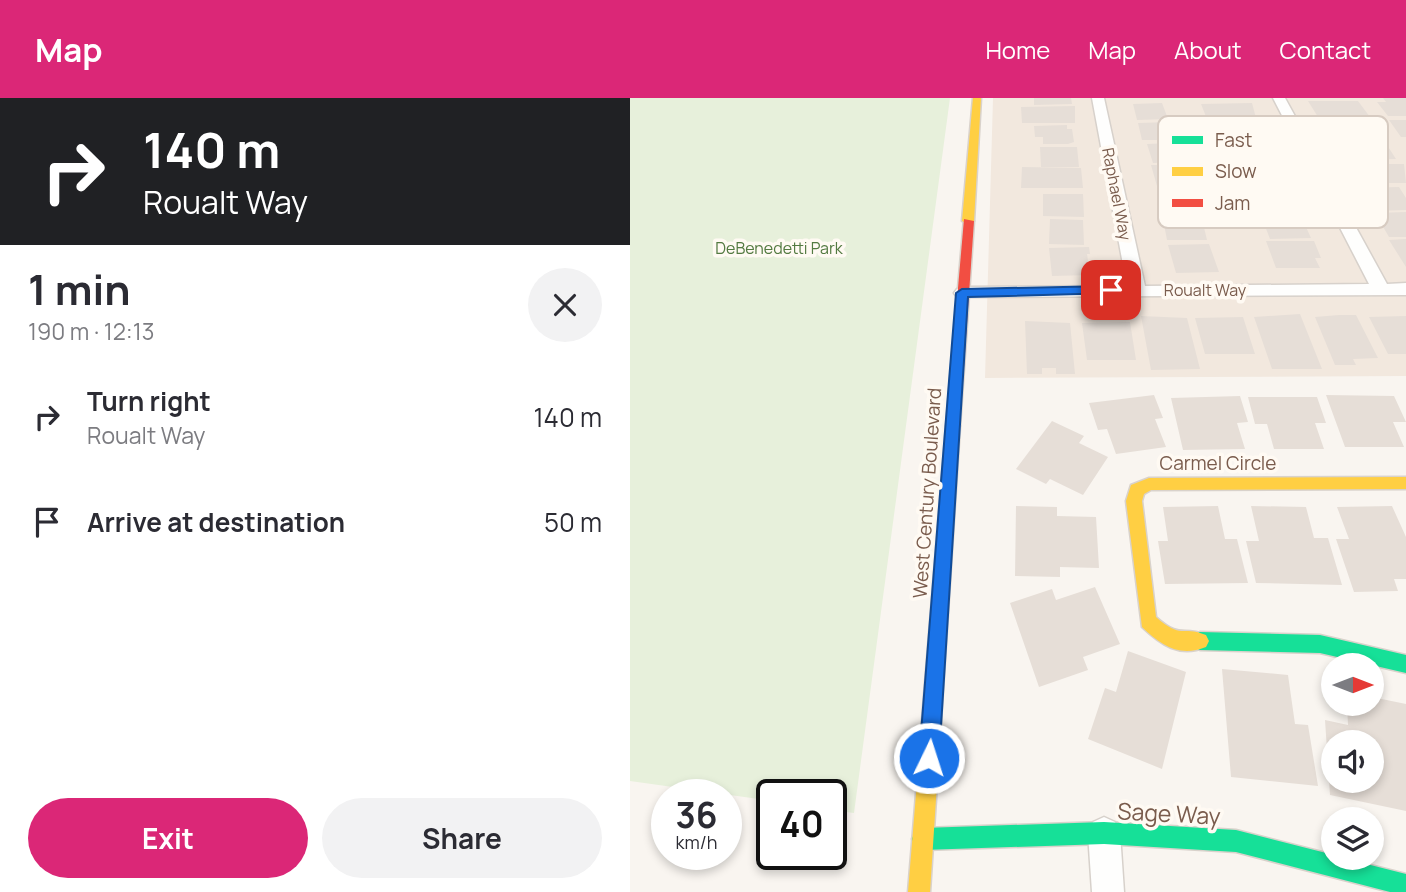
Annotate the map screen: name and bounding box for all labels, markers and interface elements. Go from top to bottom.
text: Map [35,27,103,72]
text: Home [985,33,1050,66]
text: Map [1088,33,1136,66]
text: About [1174,33,1242,66]
text: Contact [1280,33,1371,66]
text: 140 m [143,116,280,183]
legend [1158,116,1388,228]
icon: right [28,126,119,217]
text: Fast [1215,127,1252,153]
street label: Raphael Way [1097,146,1137,243]
text: Slow [1215,158,1257,184]
text: Roualt Way [143,180,308,224]
text: Jam [1215,190,1250,216]
park label: DeBenedetti Park [715,237,844,259]
text: 1 min [28,260,131,318]
pin [1081,260,1141,320]
button: close [528,268,602,342]
icon: arrive [1092,271,1130,309]
street label: Roualt Way [1164,279,1247,301]
text: 190 m · 12:13 [28,315,154,347]
text: Turn right [87,383,211,419]
street label: West Century Boulevard [907,387,947,599]
icon: right [28,398,66,436]
text: 140 m [533,399,602,435]
text: Roualt Way [87,419,205,451]
street label: Carmel Circle [1160,450,1276,476]
icon: arrive [28,503,66,541]
text: Arrive at destination [87,504,345,540]
text: 50 m [544,504,602,540]
north arrow [1321,653,1384,716]
map controls [1321,653,1384,870]
position arrow [892,721,966,795]
button: sound [1321,730,1384,793]
speed limit sign: 40 [756,779,847,870]
text: 36 [675,791,718,839]
street label: Sage Way [1117,794,1221,832]
button: Exit [28,798,308,878]
button: Share [322,798,602,878]
button: layers [1321,807,1384,870]
text: km/h [676,830,717,854]

